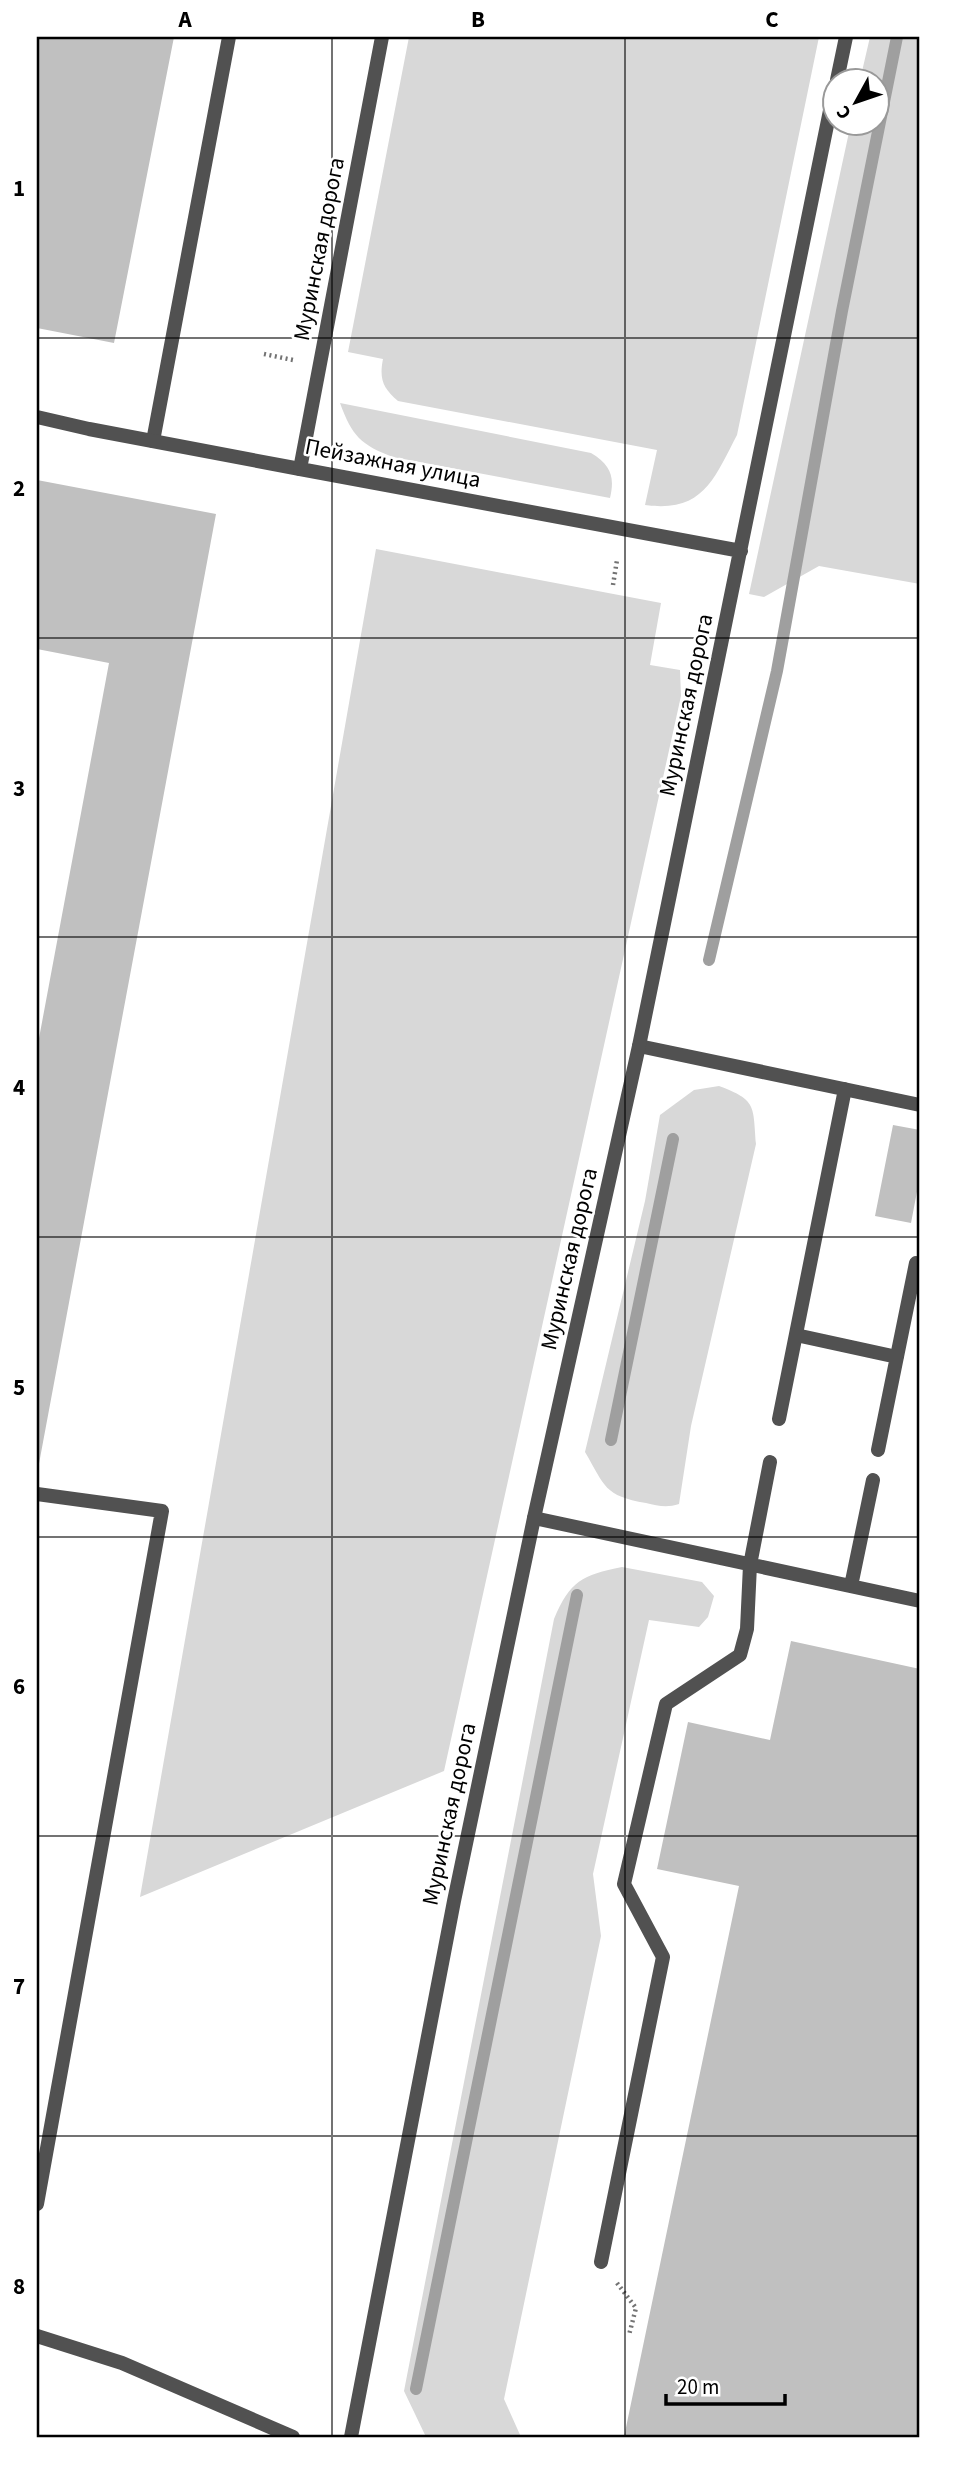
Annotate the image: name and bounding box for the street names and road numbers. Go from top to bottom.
street label: Муринская дорога [285,155,353,343]
street label: Пейзажная улица [302,430,484,496]
street label: Муринская дорога [651,611,721,799]
street label: Муринская дорога [532,1165,606,1353]
street label: Муринская дорога [414,1720,484,1908]

